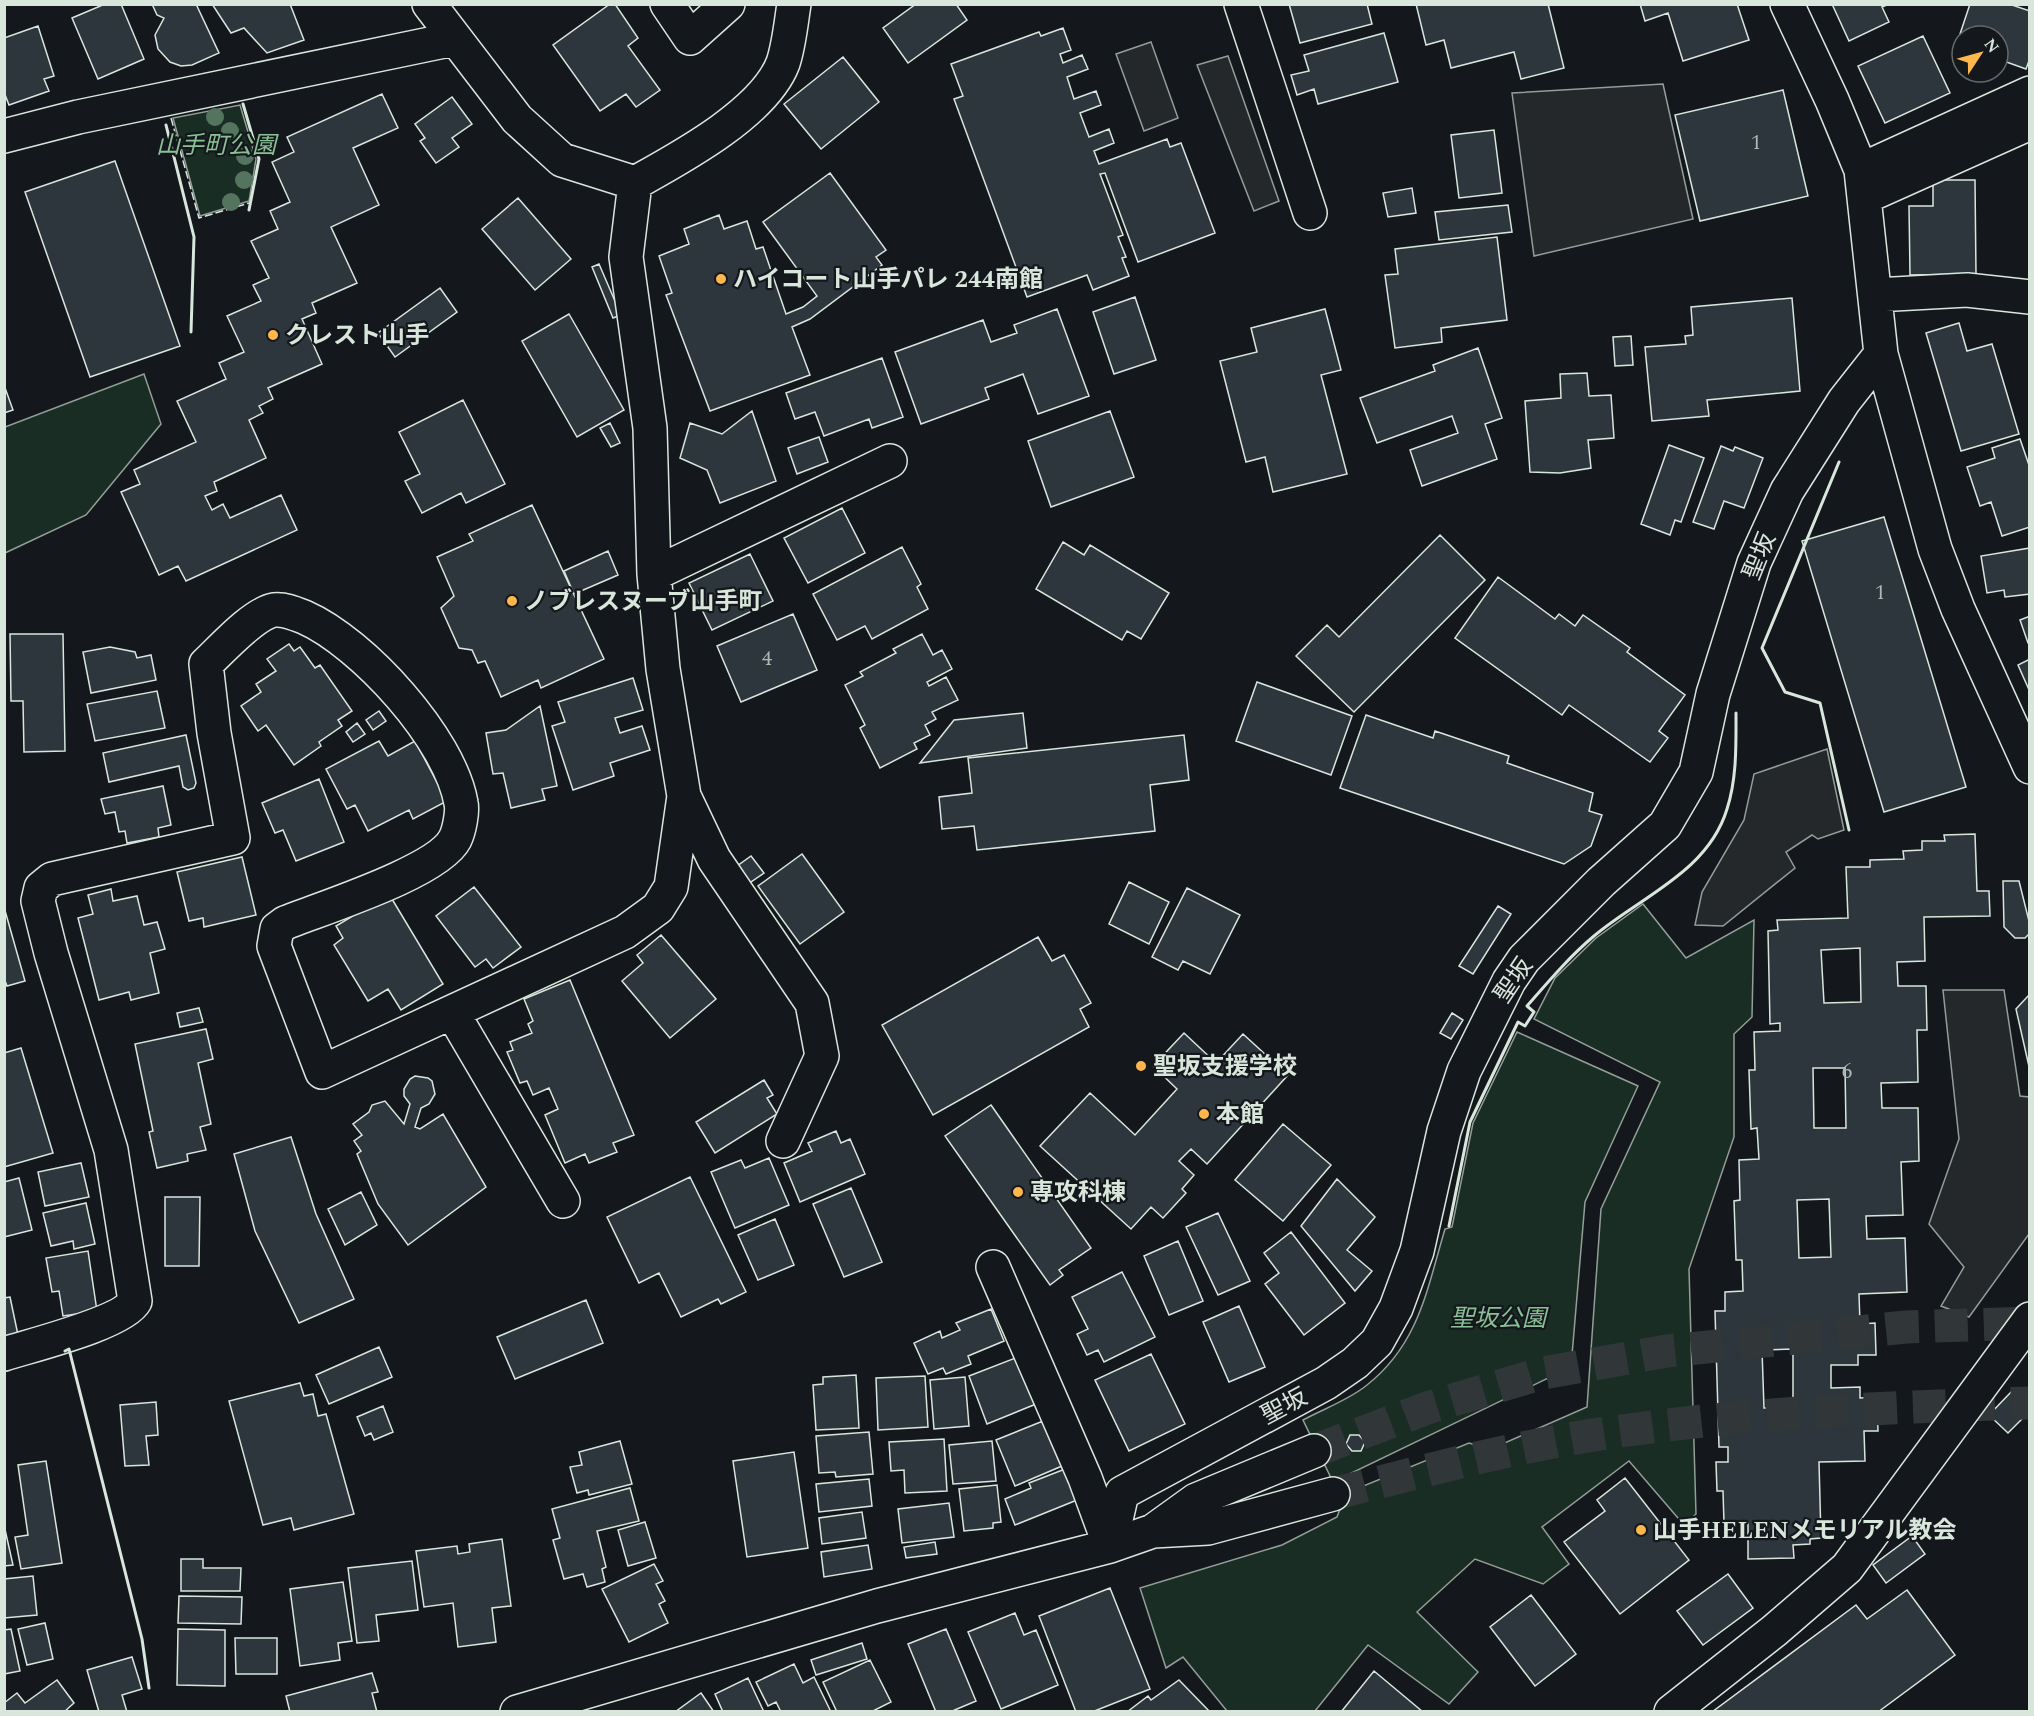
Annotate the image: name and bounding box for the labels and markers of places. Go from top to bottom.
place label: ハイコート山手パレ 244南館 [733,262,1043,298]
marker: ハイコート山手パレ 244南館 [714,272,728,286]
place label: クレスト山手 [285,318,429,354]
marker: クレスト山手 [266,328,280,342]
place label: ノブレスヌーブ山手町 [524,584,763,620]
marker: ノブレスヌーブ山手町 [505,594,519,608]
place label: 聖坂支援学校 [1153,1049,1297,1085]
marker: 聖坂支援学校 [1134,1059,1148,1073]
place label: 本館 [1216,1097,1264,1133]
marker: 本館 [1197,1107,1211,1121]
place label: 専攻科棟 [1030,1175,1126,1211]
marker: 専攻科棟 [1011,1185,1025,1199]
place label: 山手HELENメモリアル教会 [1653,1513,1957,1549]
marker: 山手HELENメモリアル教会 [1634,1523,1648,1537]

